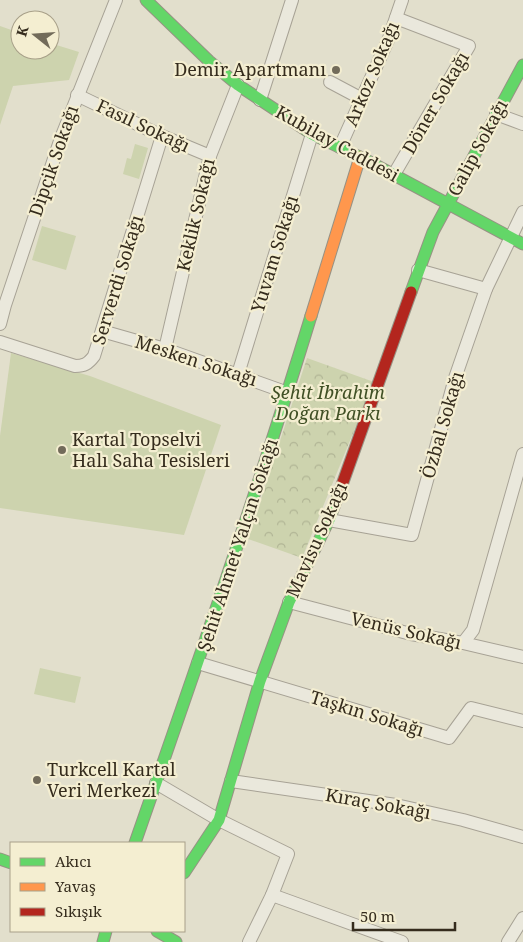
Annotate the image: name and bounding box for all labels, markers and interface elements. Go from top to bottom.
north arrow [10,10,60,60]
street label: Arkoz Sokağı [338,17,404,130]
text: K [12,23,33,39]
street label: Döner Sokağı [396,47,474,158]
place label: Demir Apartmanı [174,57,326,81]
marker: Demir Apartmanı [330,64,342,76]
street label: Fasıl Sokağı [93,93,194,157]
street label: Galip Sokağı [442,95,513,200]
street label: Kubilay Caddesi [272,99,404,187]
street label: Dipçik Sokağı [23,102,83,219]
street label: Keklik Sokağı [170,156,220,274]
street label: Yuvam Sokağı [245,192,303,316]
street label: Serverdi Sokağı [86,212,148,347]
street label: Mesken Sokağı [132,329,261,391]
street label: Özbal Sokağı [415,368,469,481]
park label: Şehit İbrahim Doğan Parkı [271,380,385,425]
place label: Kartal Topselvi Halı Saha Tesisleri [72,427,230,472]
street label: Şehit Ahmet Yalçın Sokağı [191,435,283,654]
marker: Kartal Topselvi Halı Saha Tesisleri [56,444,68,456]
street label: Mavisu Sokağı [280,478,352,601]
street label: Venüs Sokağı [349,606,464,654]
street label: Taşkın Sokağı [308,684,427,742]
place label: Turkcell Kartal Veri Merkezi [47,757,176,802]
marker: Turkcell Kartal Veri Merkezi [31,774,43,786]
street label: Kıraç Sokağı [324,782,433,824]
legend [10,842,185,932]
text: Akıcı [55,851,92,871]
text: Yavaş [54,876,96,896]
scale bar [353,900,456,932]
text: Sıkışık [55,901,102,921]
text: 50 m [360,906,395,926]

